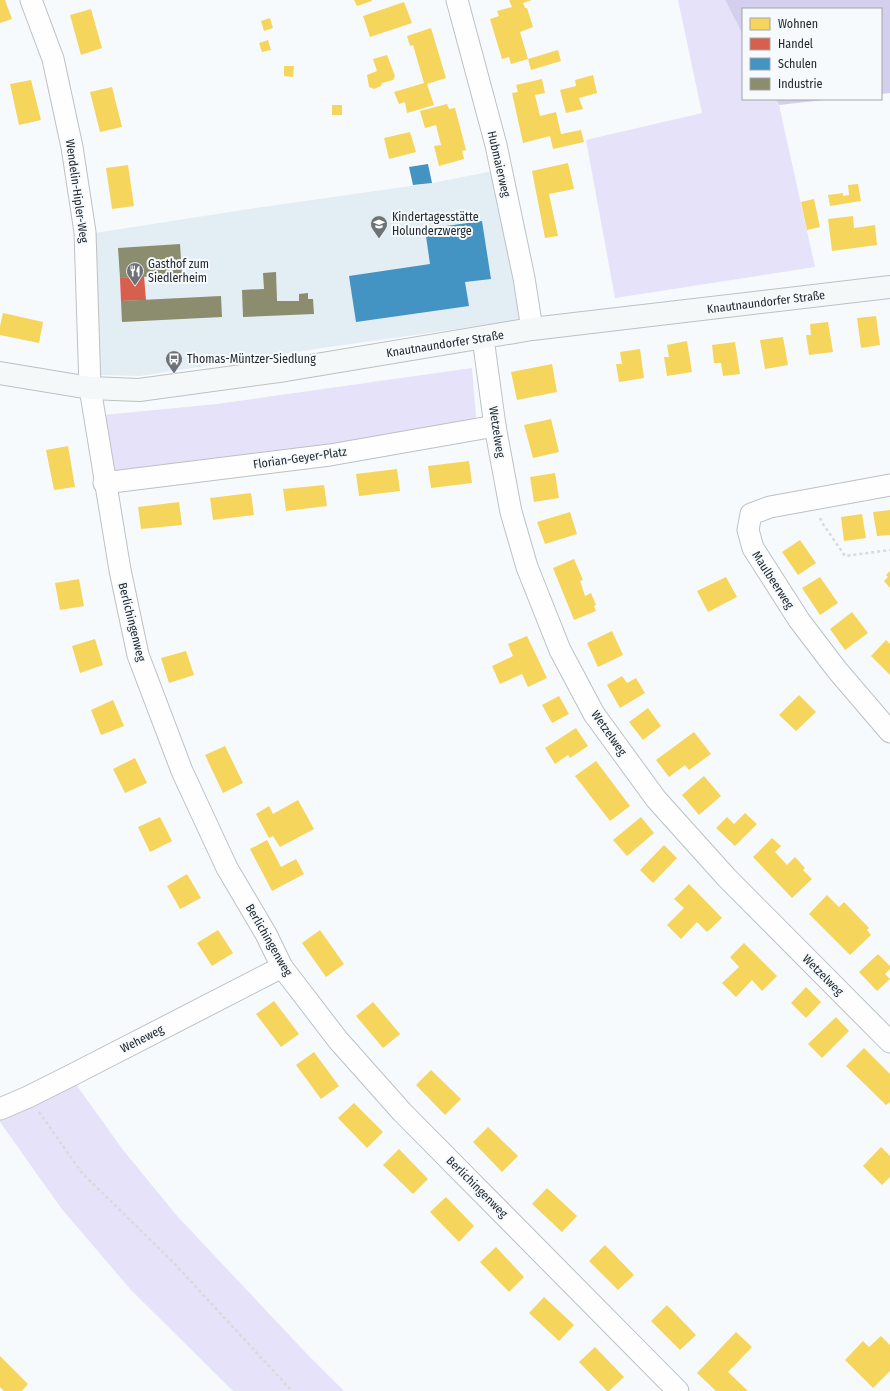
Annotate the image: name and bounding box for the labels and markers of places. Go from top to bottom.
place label: Kindertagesstätte Holunderzwerge [392,210,479,238]
school or university icon: Kindertagesstätte Holunderzwerge [369,214,389,239]
place label: Gasthof zum Siedlerheim [148,257,209,285]
restaurant icon: Gasthof zum Siedlerheim [125,261,145,286]
bus stop icon: Thomas-Müntzer-Siedlung [164,349,184,374]
place label: Thomas-Müntzer-Siedlung [187,352,316,366]

